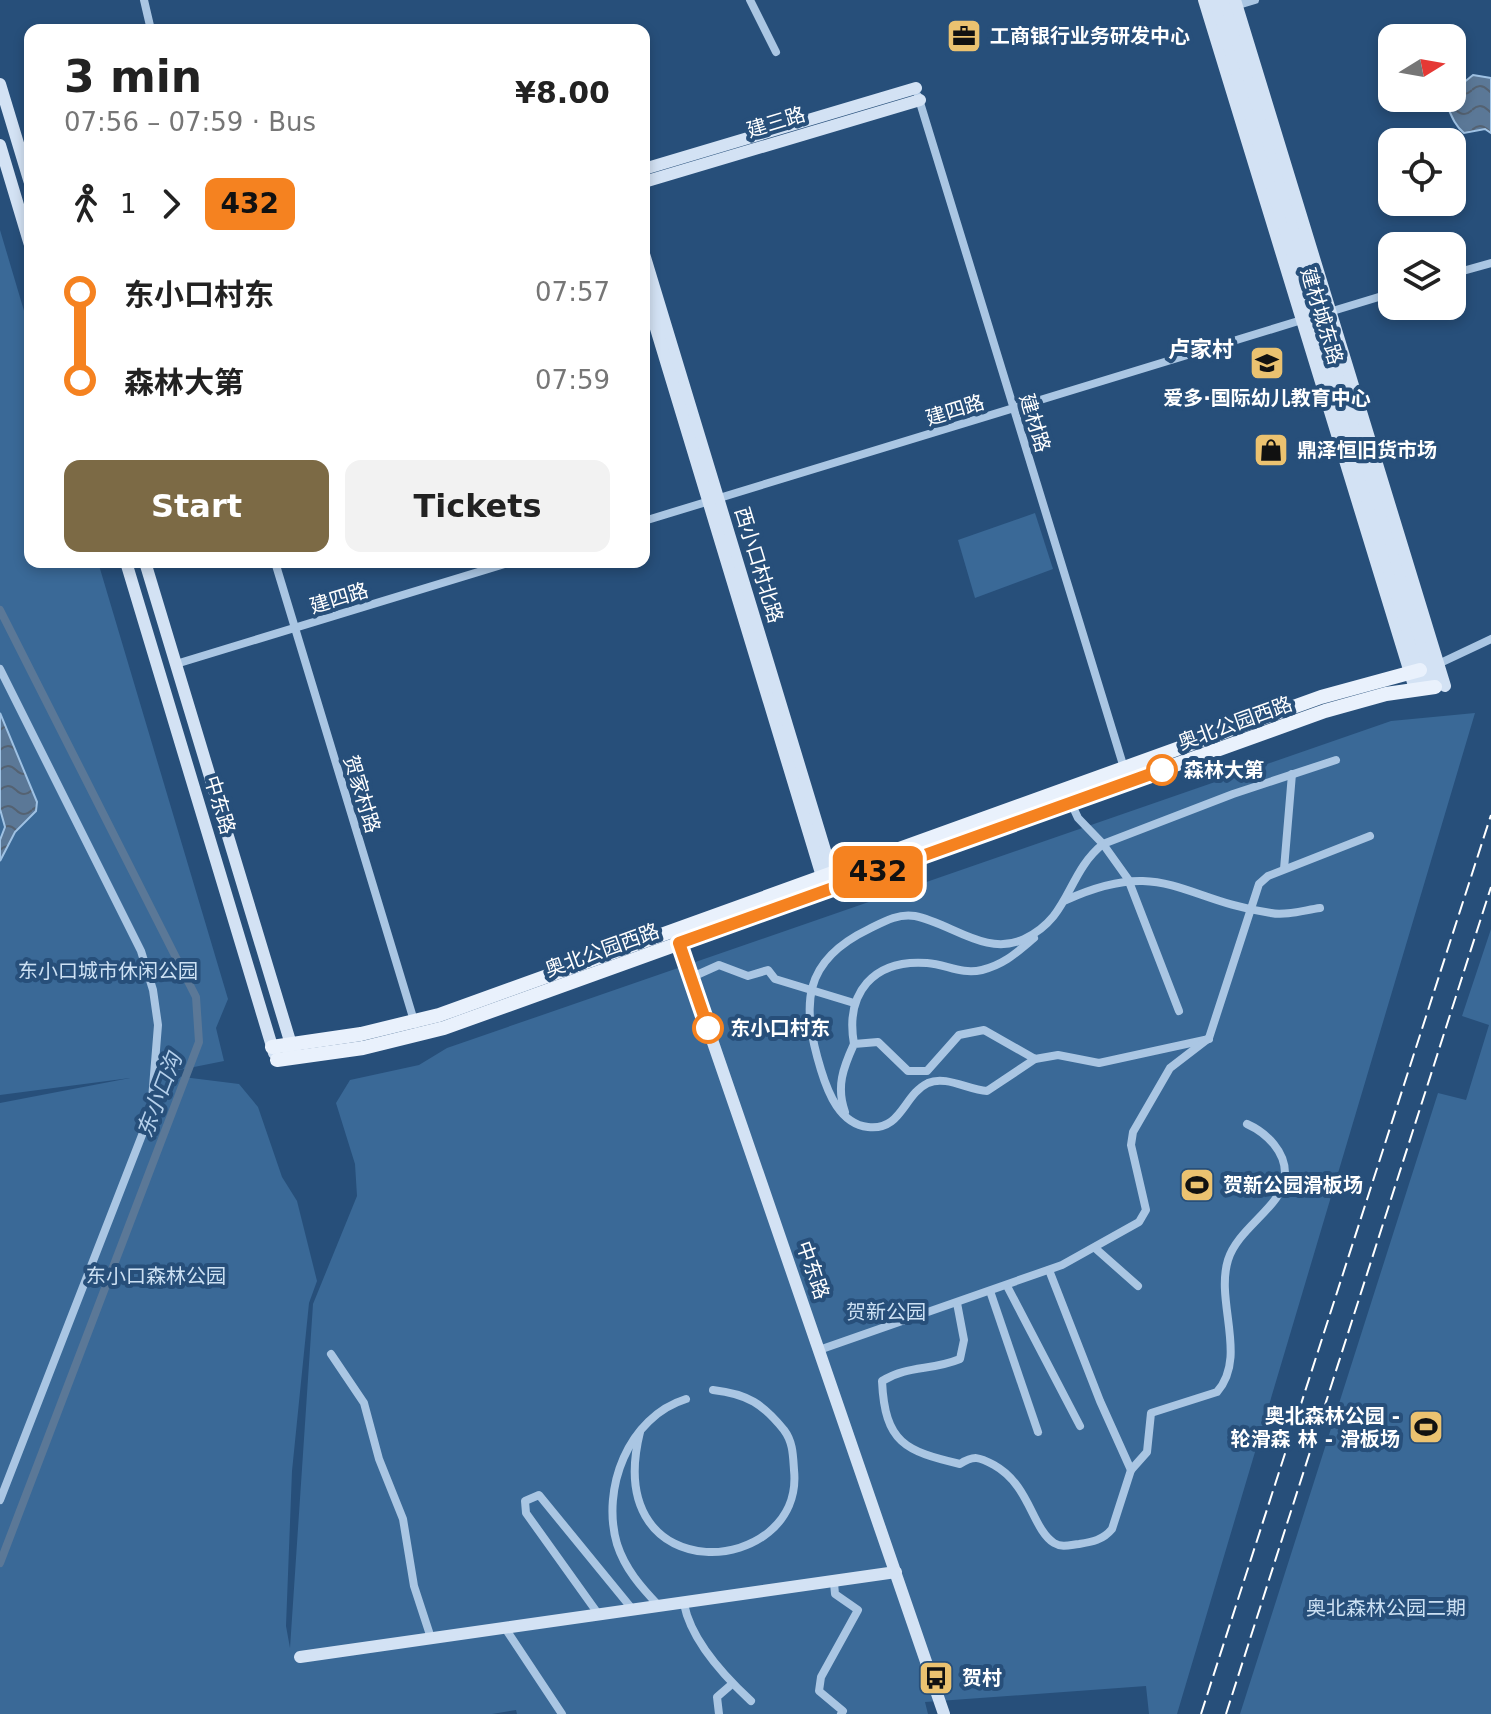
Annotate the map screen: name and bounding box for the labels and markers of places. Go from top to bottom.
office icon: 工商银行业务研发中心 [945,17,983,55]
place label: 工商银行业务研发中心 [990,24,1190,48]
school or university icon: 爱多·国际幼儿教育中心 [1248,344,1286,382]
place label: 爱多·国际幼儿教育中心 [1163,386,1371,410]
shop icon: 鼎泽恒旧货市场 [1252,431,1290,469]
place label: 鼎泽恒旧货市场 [1297,438,1437,462]
marker: 森林大第 [1147,755,1177,785]
place label: 森林大第 [1184,758,1264,782]
marker: 东小口村东 [693,1013,723,1043]
place label: 东小口村东 [730,1016,830,1040]
sports icon: 贺新公园滑板场 [1178,1166,1216,1204]
place label: 贺新公园滑板场 [1223,1173,1363,1197]
place label: 奥北森林公园 - 轮滑森 林 - 滑板场 [1231,1404,1400,1451]
sports icon: 奥北森林公园 - 轮滑森 林 - 滑板场 [1407,1408,1445,1446]
bus stop icon: 贺村 [917,1659,955,1697]
place label: 贺村 [962,1666,1002,1690]

